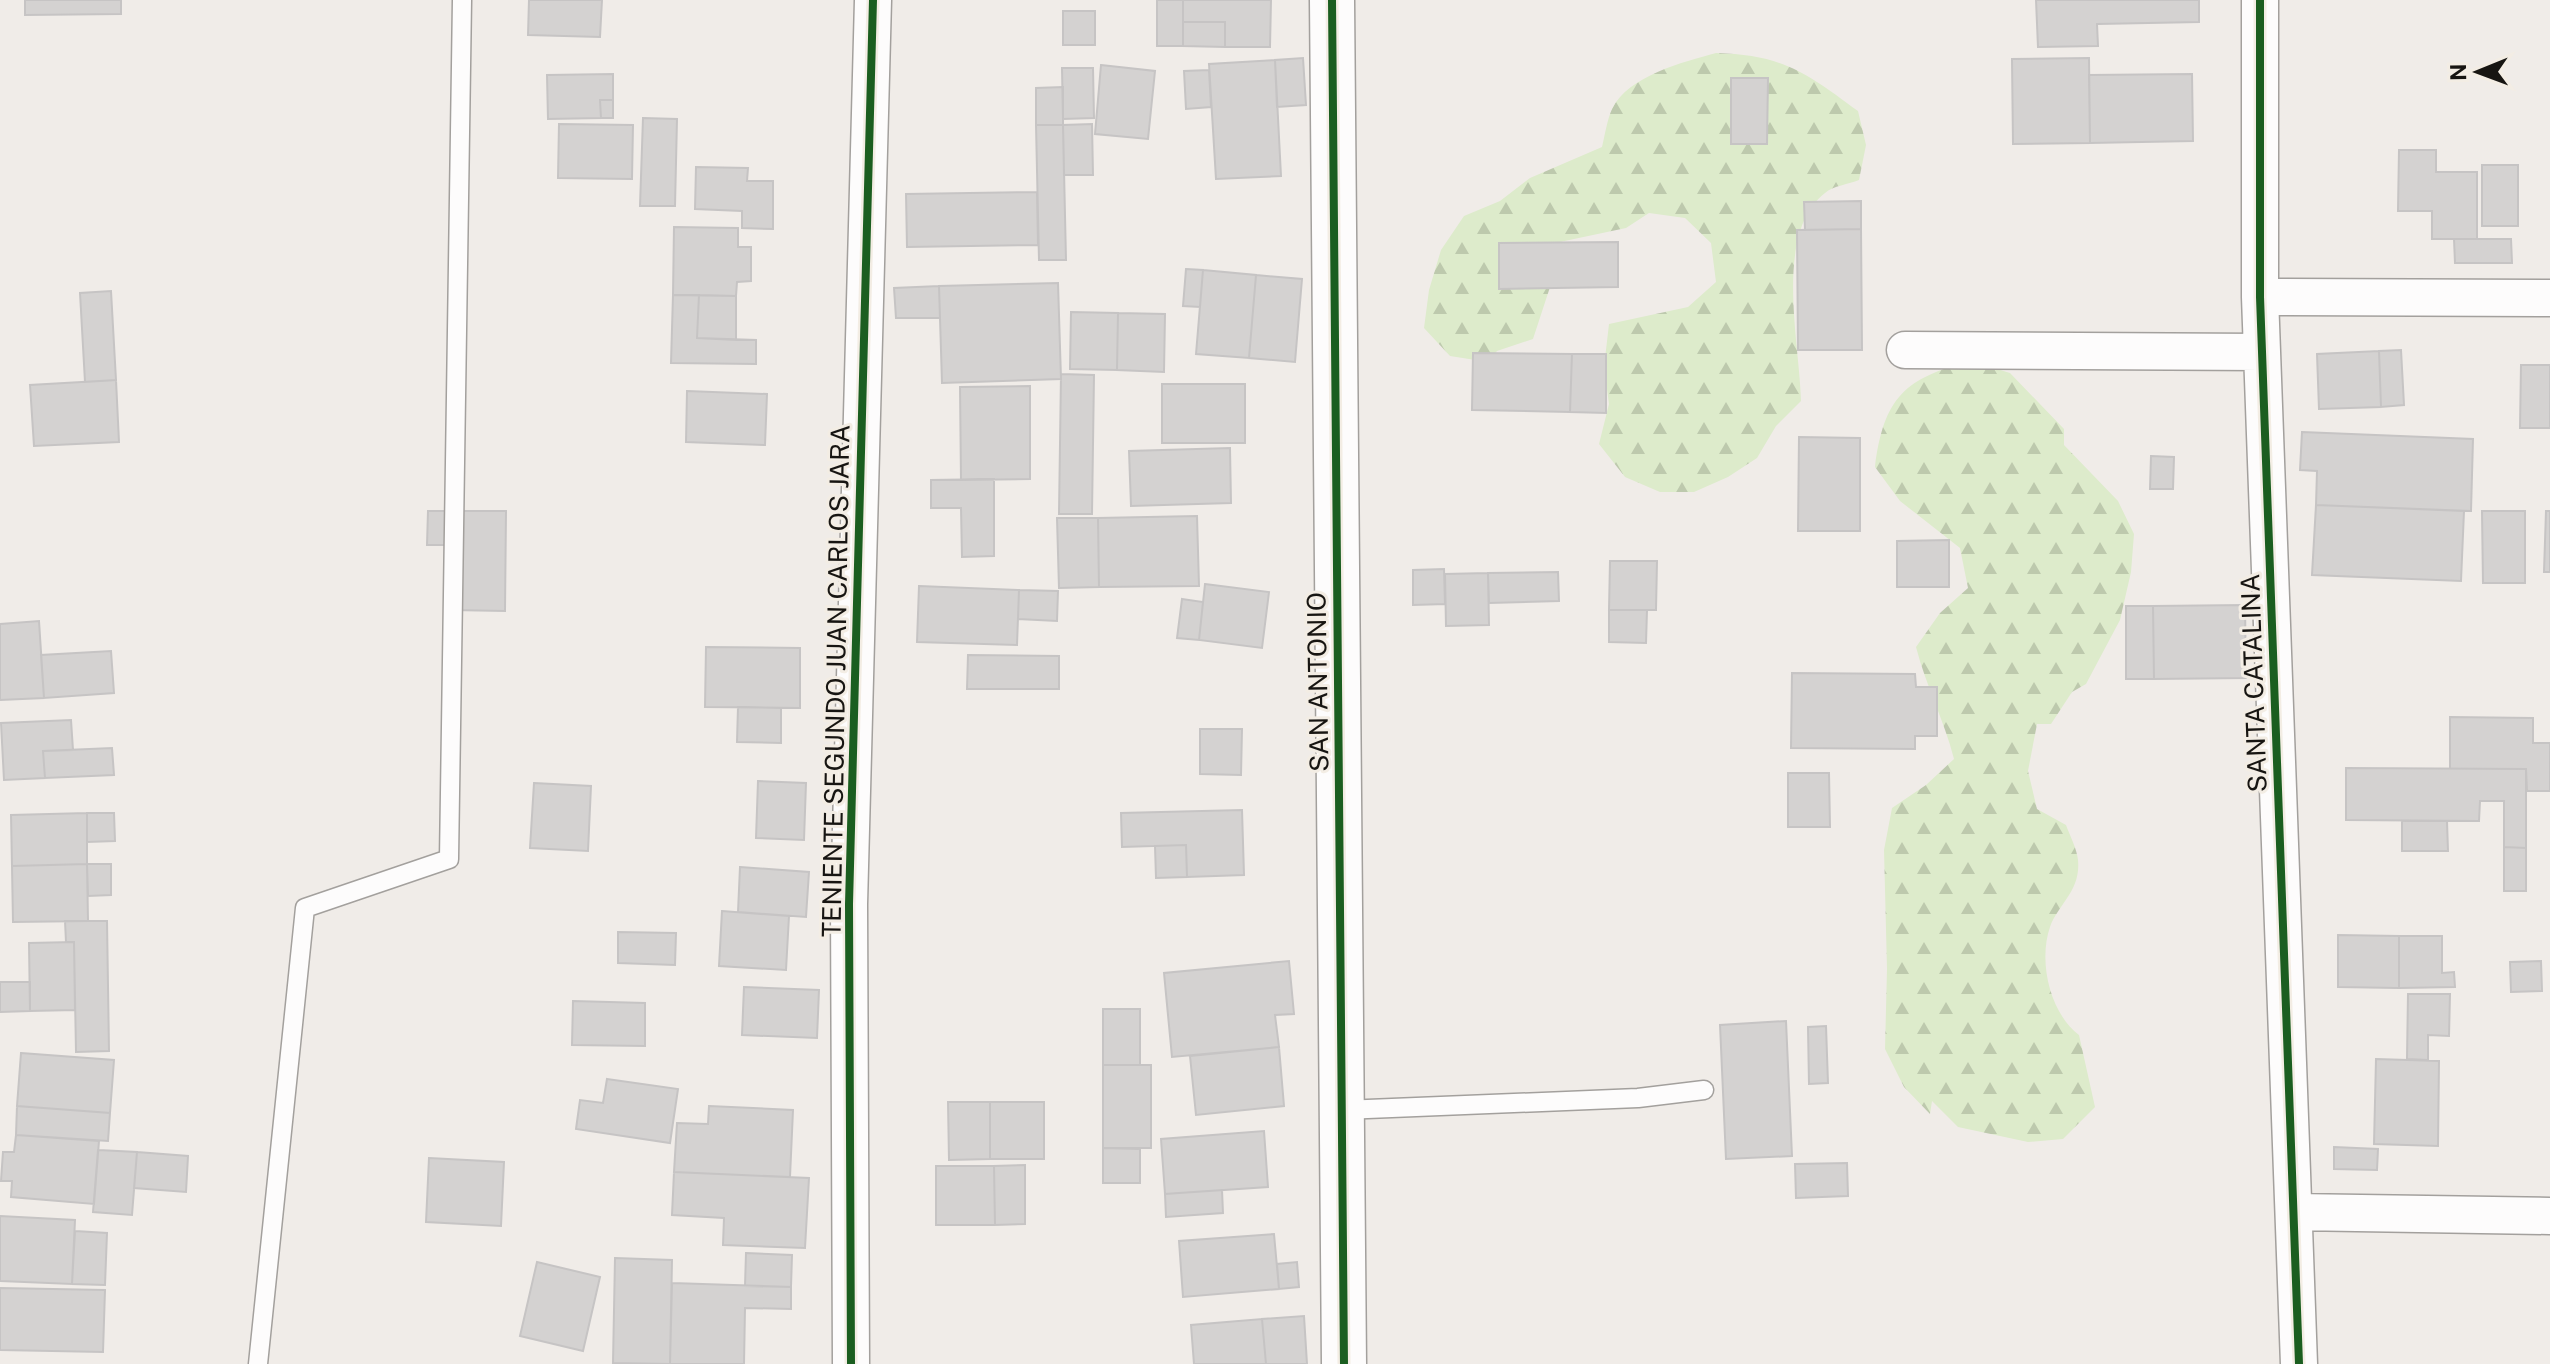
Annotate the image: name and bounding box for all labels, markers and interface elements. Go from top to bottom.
north arrow [2438,32,2518,112]
text: N [2445,64,2471,81]
street label: TENIENTE SEGUNDO JUAN CARLOS JARA [816,424,855,938]
street label: SANTA CATALINA [2234,573,2273,793]
street label: SAN ANTONIO [1300,592,1335,772]

